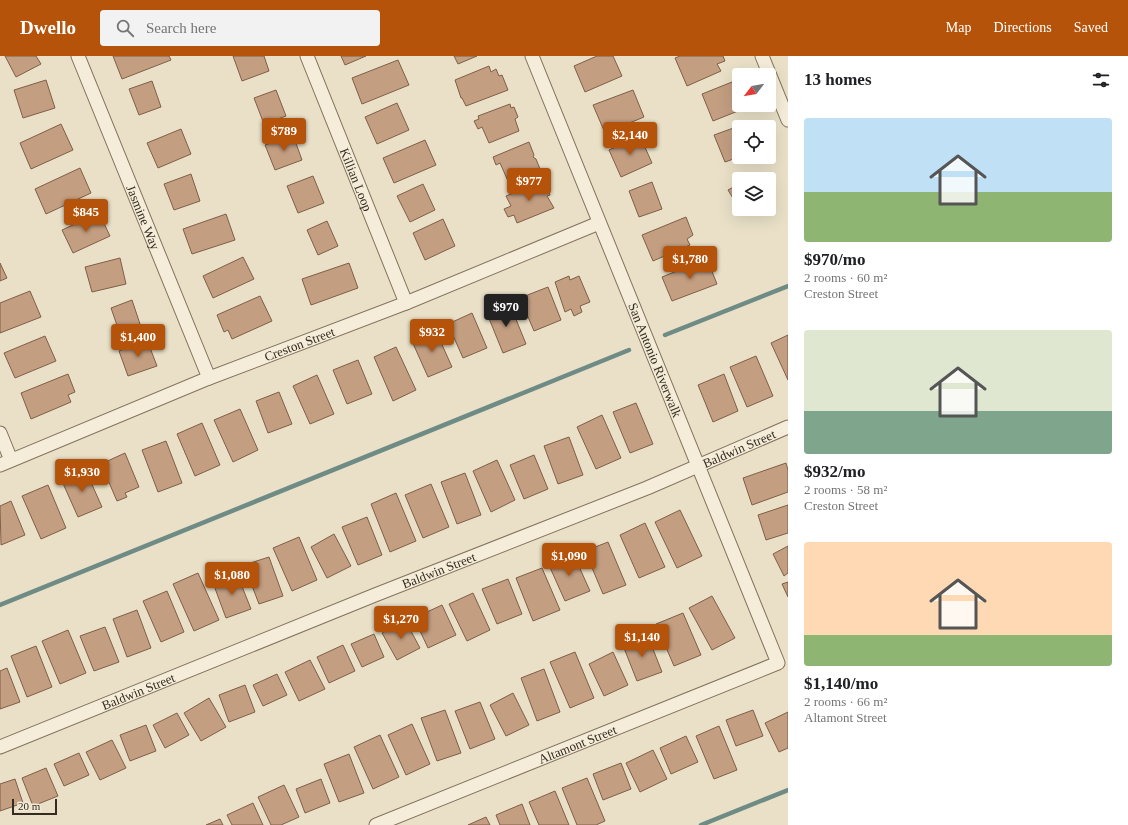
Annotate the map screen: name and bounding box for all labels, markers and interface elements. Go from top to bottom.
search box [100,10,380,46]
text: Dwello [20,17,76,38]
icon: search [114,17,136,39]
text: Search here [146,20,216,36]
text: Map [946,20,971,35]
text: Directions [993,20,1052,35]
text: Saved [1074,20,1108,35]
north arrow [732,68,776,112]
map controls [732,68,776,216]
icon: filters [1090,69,1112,91]
text: 13 homes [804,70,872,89]
pin: $789 [260,118,308,152]
button: locate [732,120,776,164]
pin: $2,140 [597,122,663,156]
text: $789 [271,123,297,138]
text: $2,140 [612,127,648,142]
icon: home [922,144,994,216]
street label: Killian Loop [337,146,376,213]
pin: $977 [505,168,553,202]
button: layers [732,172,776,216]
text: $977 [516,173,542,188]
street label: Jasmine Way [124,183,164,252]
pin: $845 [62,199,110,233]
text: $845 [73,204,99,219]
pin: $1,780 [657,246,723,280]
text: $970/mo [804,250,865,269]
text: $1,780 [672,251,708,266]
text: 2 rooms · 60 m² [804,270,887,285]
text: Creston Street [804,286,878,301]
pin: $970 [482,294,530,328]
text: $970 [493,299,519,314]
street label: San Antonio Riverwalk [625,301,685,420]
pin: $932 [408,319,456,353]
street label: Creston Street [262,323,337,364]
pin: $1,400 [105,324,171,358]
text: $932 [419,324,445,339]
text: $1,400 [120,329,156,344]
icon: home [922,356,994,428]
street label: Baldwin Street [700,426,778,471]
pin: $1,930 [49,459,115,493]
text: $932/mo [804,462,865,481]
text: $1,930 [64,464,100,479]
text: 2 rooms · 58 m² [804,482,887,497]
text: Creston Street [804,498,878,513]
pin: $1,090 [536,543,602,577]
text: $1,090 [551,548,587,563]
street label: Baldwin Street [400,549,478,591]
pin: $1,080 [199,562,265,596]
text: $1,080 [214,567,250,582]
icon: home [922,568,994,640]
pin: $1,270 [368,606,434,640]
text: $1,270 [383,611,419,626]
pin: $1,140 [609,624,675,658]
text: $1,140 [624,629,660,644]
street label: Baldwin Street [99,669,177,713]
text: $1,140/mo [804,674,878,693]
text: 2 rooms · 66 m² [804,694,887,709]
text: Altamont Street [804,710,887,725]
street label: Altamont Street [536,721,619,766]
scale bar [12,797,57,816]
text: 20 m [18,800,40,812]

